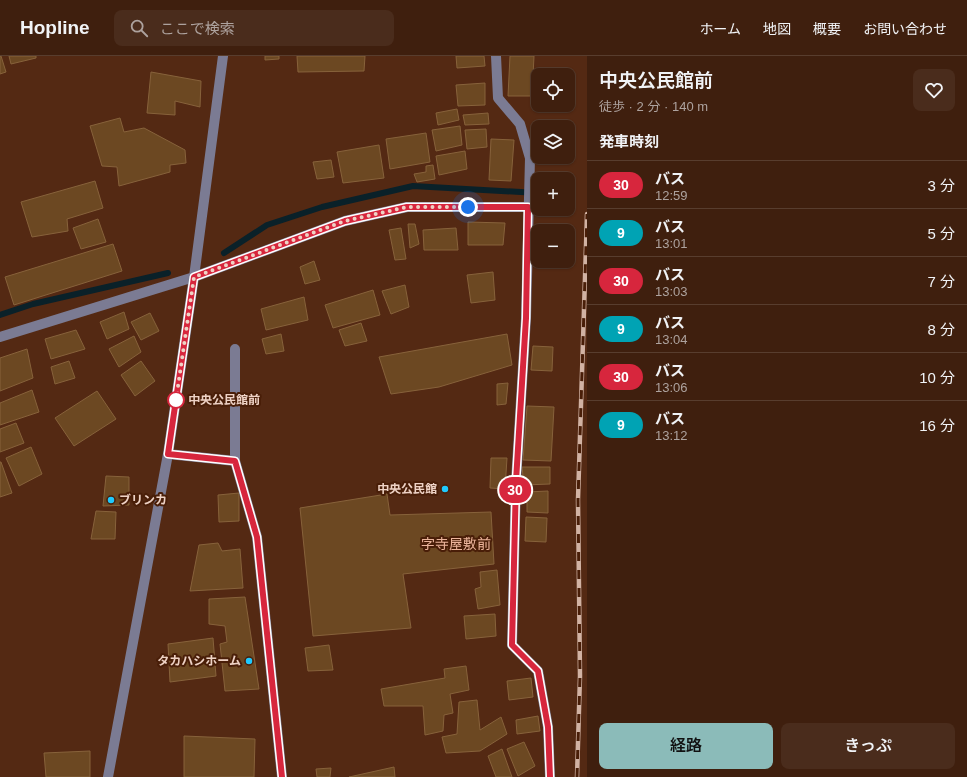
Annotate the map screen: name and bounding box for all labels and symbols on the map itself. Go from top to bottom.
your location [458,197,478,217]
marker: 中央公民館前 [167,391,185,409]
place label: 中央公民館前 [188,393,260,407]
line badge: 30 [497,477,533,503]
place label: 中央公民館 [377,482,437,496]
marker: 中央公民館 [440,484,450,494]
place label: ブリンカ [119,493,167,507]
marker: ブリンカ [106,495,116,505]
district label: 字寺屋敷前 [421,536,491,552]
place label: タカハシホーム [157,654,241,668]
marker: タカハシホーム [244,656,254,666]

